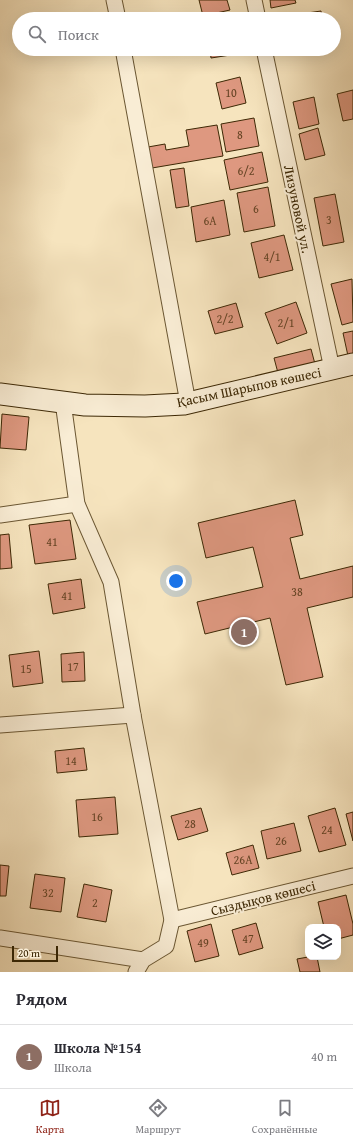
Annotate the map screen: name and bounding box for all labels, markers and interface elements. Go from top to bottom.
search box [12,12,341,56]
icon: search [26,23,48,45]
text: Поиск [58,24,99,45]
house number: 10 [225,84,237,101]
house number: 8 [237,126,243,143]
house number: 6/2 [237,162,255,179]
street label: Лизуновой ул. [279,163,317,255]
house number: 6 [253,200,259,217]
house number: 3 [326,211,332,228]
house number: 6А [203,212,217,229]
house number: 4/1 [263,248,281,265]
house number: 2/2 [216,310,234,327]
house number: 2/1 [277,314,295,331]
street label: Қасым Шарыпов көшесі [175,362,323,412]
house number: 41 [46,533,58,550]
your location [166,571,186,591]
house number: 38 [291,583,303,600]
house number: 41 [61,587,73,604]
pin: 1 [231,617,257,647]
house number: 17 [67,658,79,675]
house number: 15 [20,660,32,677]
house number: 14 [65,752,77,769]
house number: 16 [91,808,103,825]
house number: 28 [184,815,196,832]
house number: 24 [321,821,333,838]
house number: 26 [275,832,287,849]
house number: 26А [234,851,253,868]
street label: Сыздықов көшесі [209,875,317,921]
house number: 32 [42,884,54,901]
house number: 2 [92,894,98,911]
map controls [305,924,341,960]
button: layers [305,924,341,960]
house number: 47 [242,930,254,947]
house number: 49 [197,934,209,951]
scale bar [12,944,58,963]
text: 20 m [18,945,40,961]
text: Рядом [16,986,67,1011]
text: Школа №154 [54,1037,141,1058]
text: 1 [26,1047,32,1066]
text: 40 m [311,1047,337,1066]
text: Школа [54,1058,92,1077]
tab: Карта [36,1097,64,1137]
tab: Маршрут [135,1097,180,1137]
tab: Сохранённые [252,1097,317,1137]

